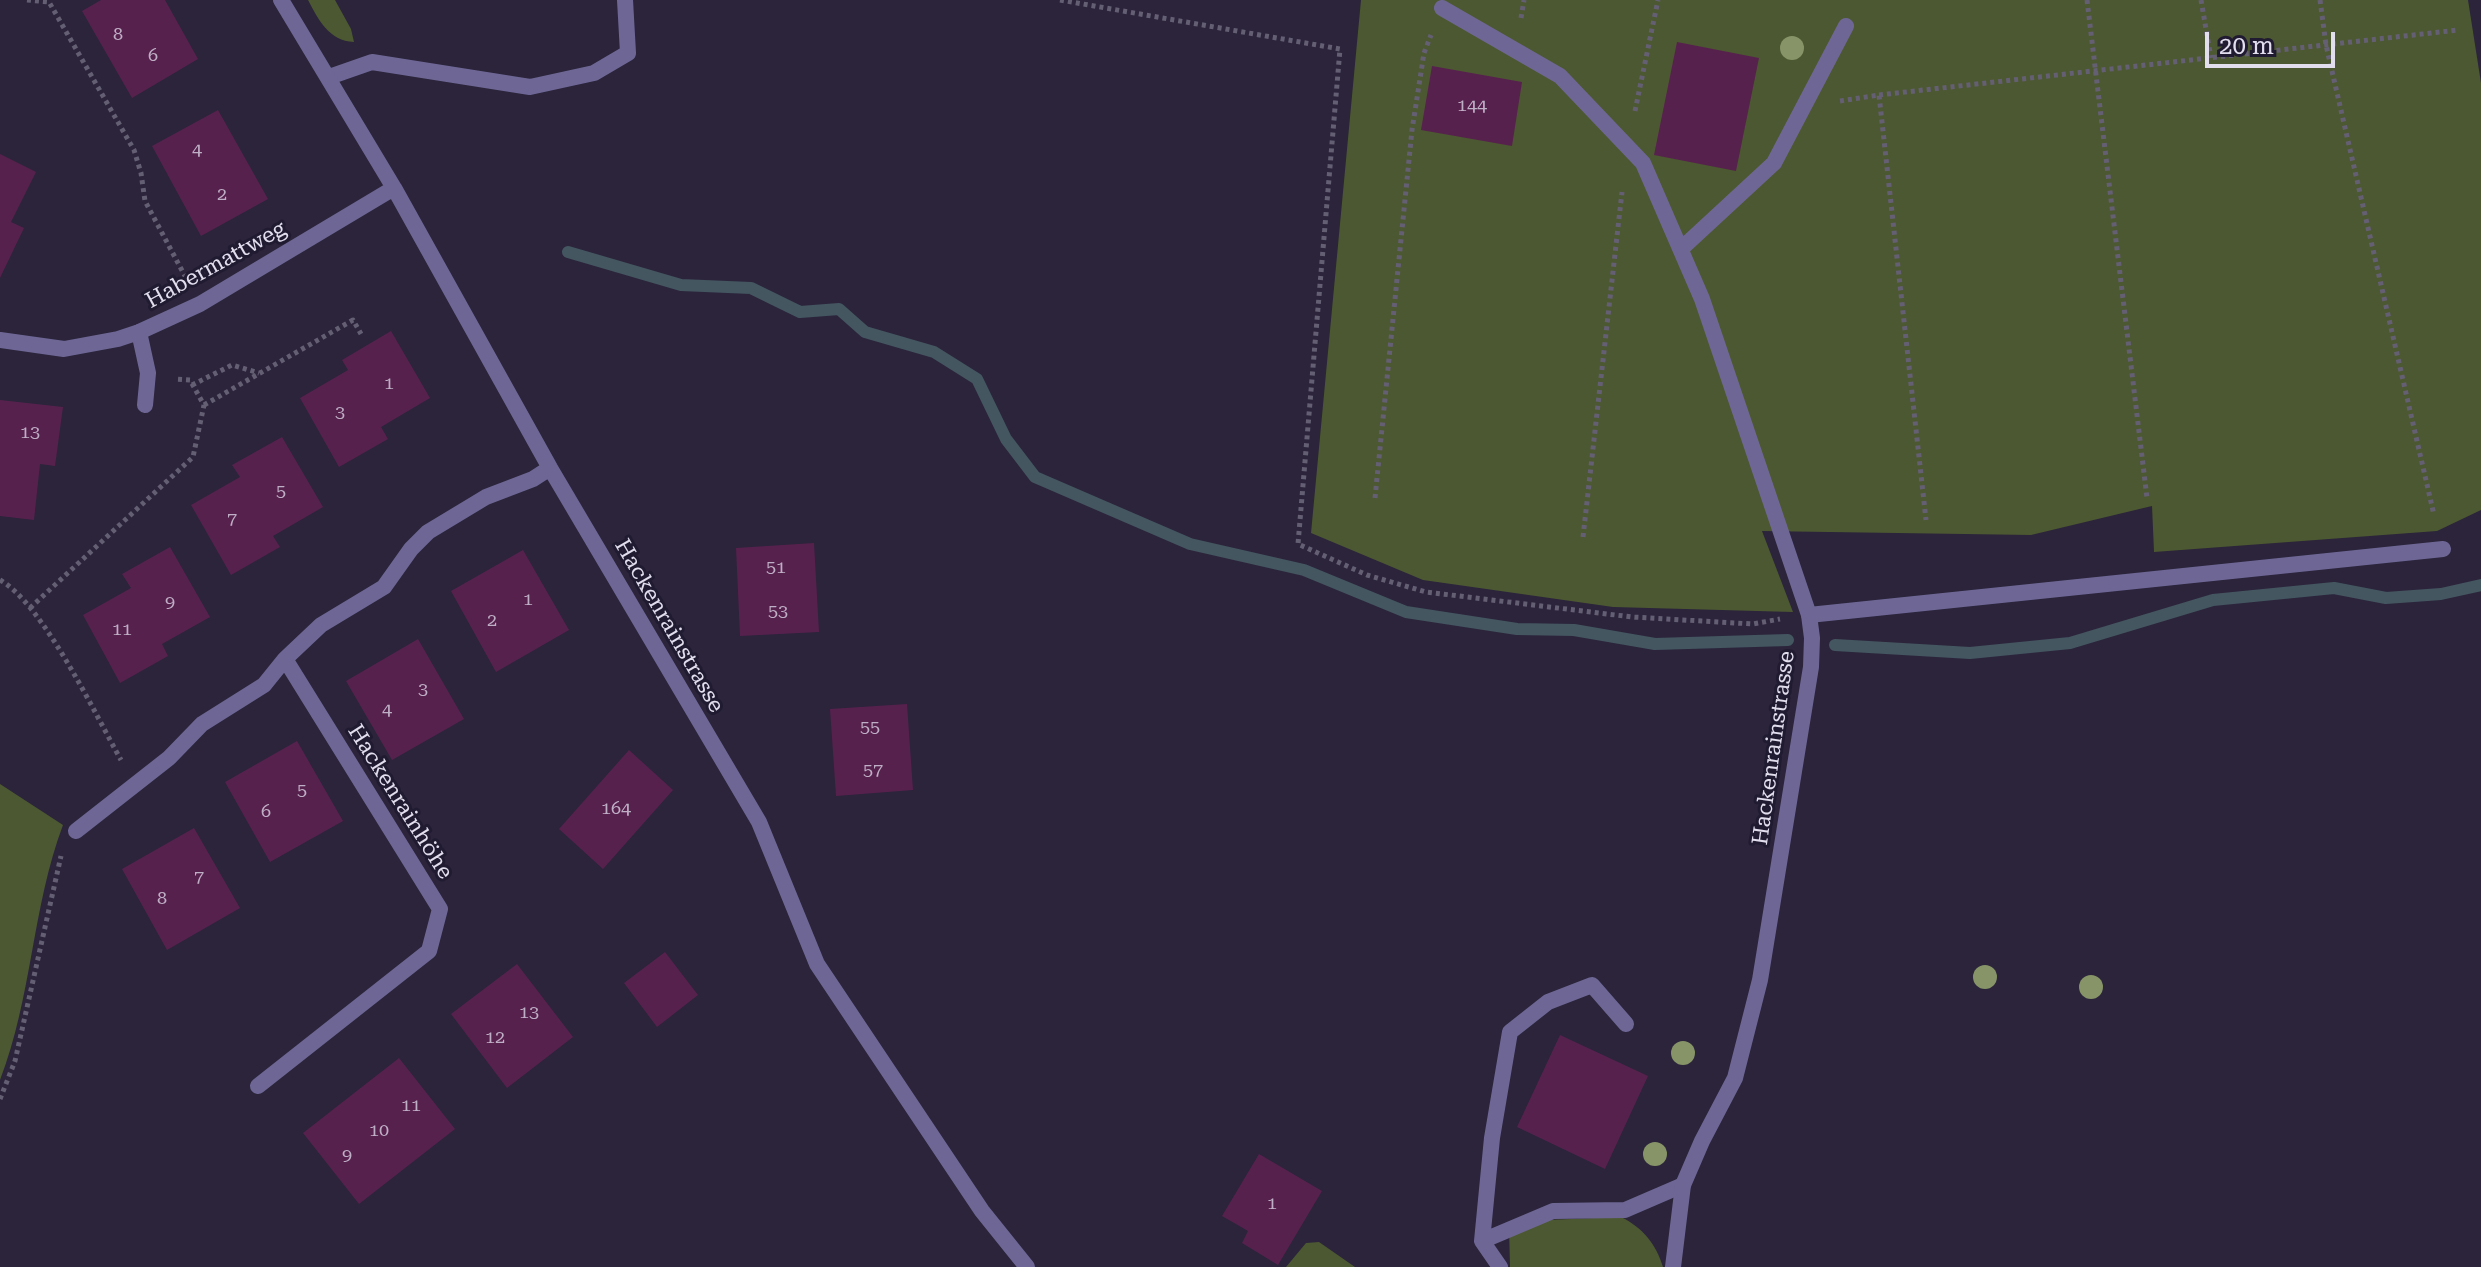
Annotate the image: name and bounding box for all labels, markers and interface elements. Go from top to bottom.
scale bar [2209,16,2339,66]
house number: 8 [113,24,123,46]
text: 20 m [2219,32,2274,60]
house number: 6 [148,45,158,67]
house number: 144 [1457,95,1487,117]
house number: 4 [192,139,202,161]
house number: 2 [217,184,227,206]
street label: Habermattweg [141,216,291,314]
house number: 1 [384,373,394,395]
house number: 3 [335,402,345,424]
house number: 13 [20,422,40,444]
house number: 5 [276,481,286,503]
house number: 7 [227,509,237,531]
street label: Hackenrainstrasse [609,535,729,717]
house number: 51 [766,557,786,579]
house number: 1 [523,589,533,611]
house number: 9 [165,592,175,614]
house number: 53 [768,601,788,623]
house number: 2 [487,610,497,632]
house number: 11 [112,619,132,641]
street label: Hackenrainstrasse [1747,649,1801,847]
house number: 3 [418,679,428,701]
house number: 4 [382,699,392,721]
house number: 55 [860,717,880,739]
street label: Hackenrainhöhe [342,720,458,884]
house number: 57 [863,760,883,782]
house number: 5 [297,780,307,802]
house number: 164 [601,798,631,820]
house number: 6 [261,801,271,823]
house number: 7 [194,867,204,889]
house number: 8 [157,888,167,910]
house number: 13 [519,1002,539,1024]
house number: 12 [485,1027,505,1049]
house number: 11 [401,1095,421,1117]
house number: 10 [369,1120,389,1142]
house number: 9 [342,1145,352,1167]
house number: 1 [1267,1193,1277,1215]

